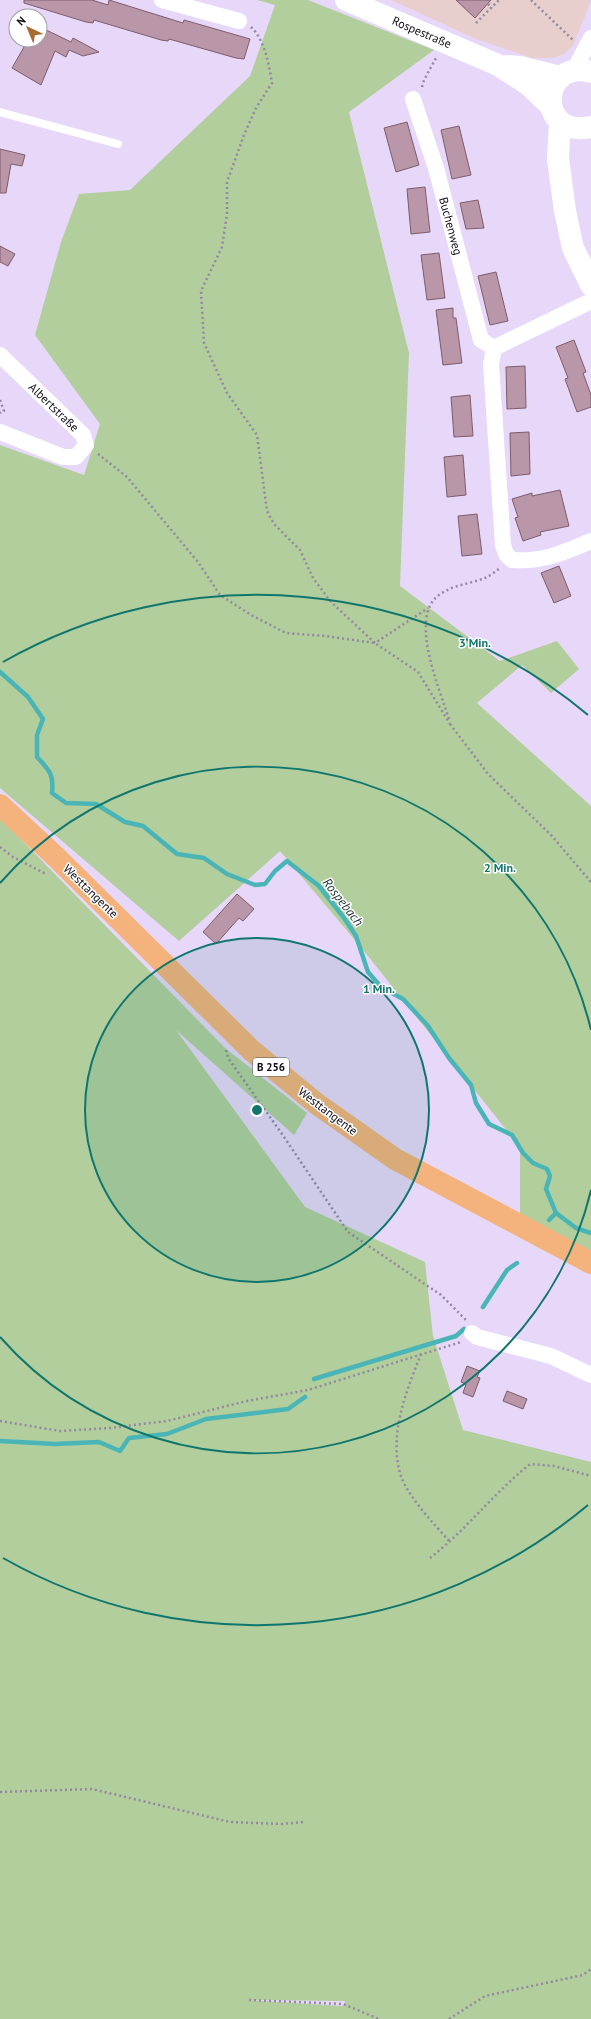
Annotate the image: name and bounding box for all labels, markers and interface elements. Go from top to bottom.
north arrow [8,8,48,48]
text: N [14,13,29,28]
street label: Rospestraße [390,13,454,51]
street label: Buchenweg [436,195,466,257]
street label: Albertstraße [26,379,82,435]
text: 3 Min. [459,635,491,650]
text: 2 Min. [484,860,516,875]
street label: Westtangente [60,861,122,921]
water label: Rospebach [319,874,367,930]
text: 1 Min. [363,981,395,996]
road number: B 256 [253,1058,289,1076]
street label: Westtangente [295,1084,361,1138]
centre of rings [250,1103,264,1117]

